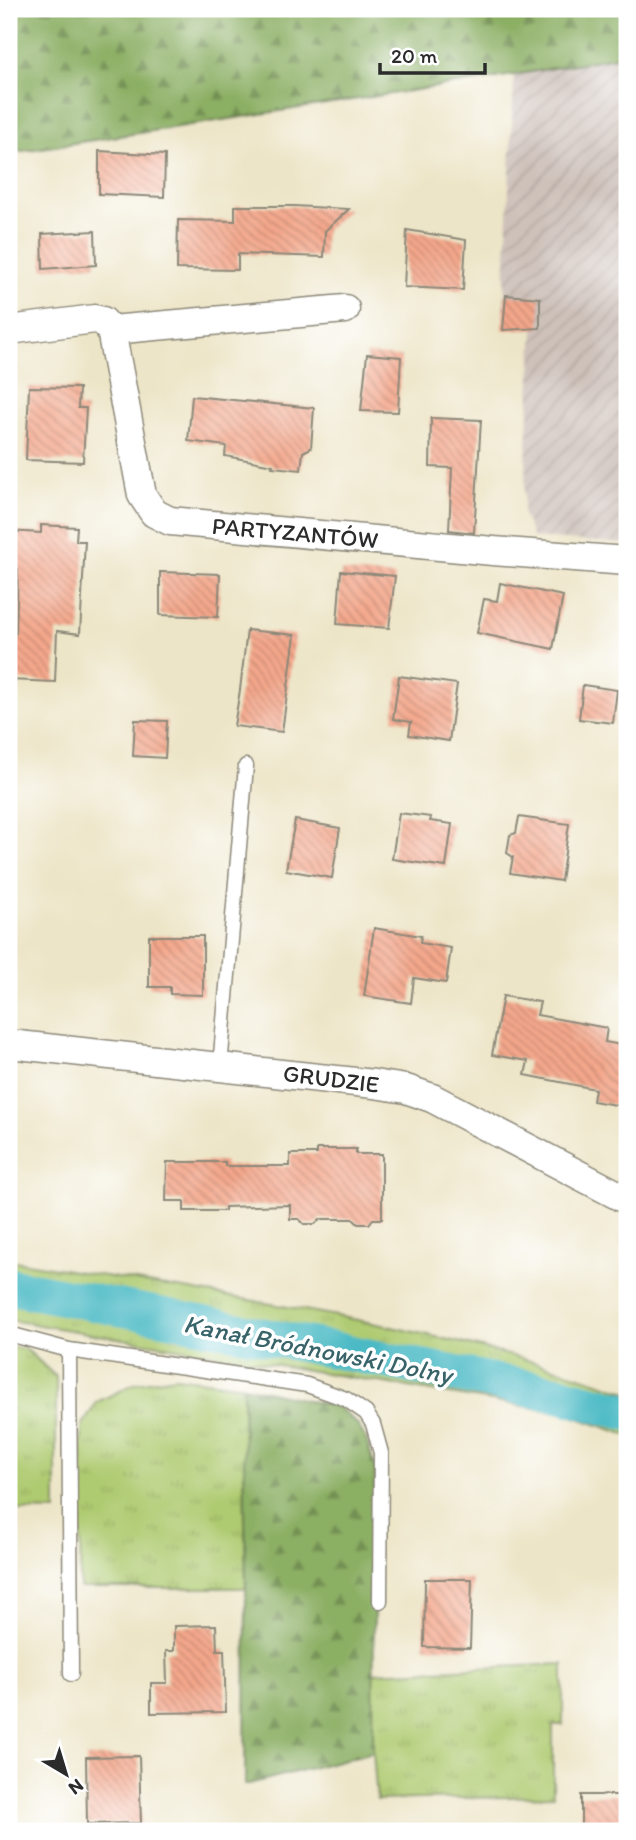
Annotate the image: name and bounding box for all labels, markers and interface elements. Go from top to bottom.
scale bar [380,32,486,76]
text: 20 m [391,43,438,68]
street label: PARTYZANTÓW [211,511,379,554]
street label: GRUDZIE [281,1058,381,1099]
water label: Kanał Bródnowski Dolny [181,1307,458,1391]
north arrow [32,1738,102,1808]
text: N [64,1774,88,1800]

